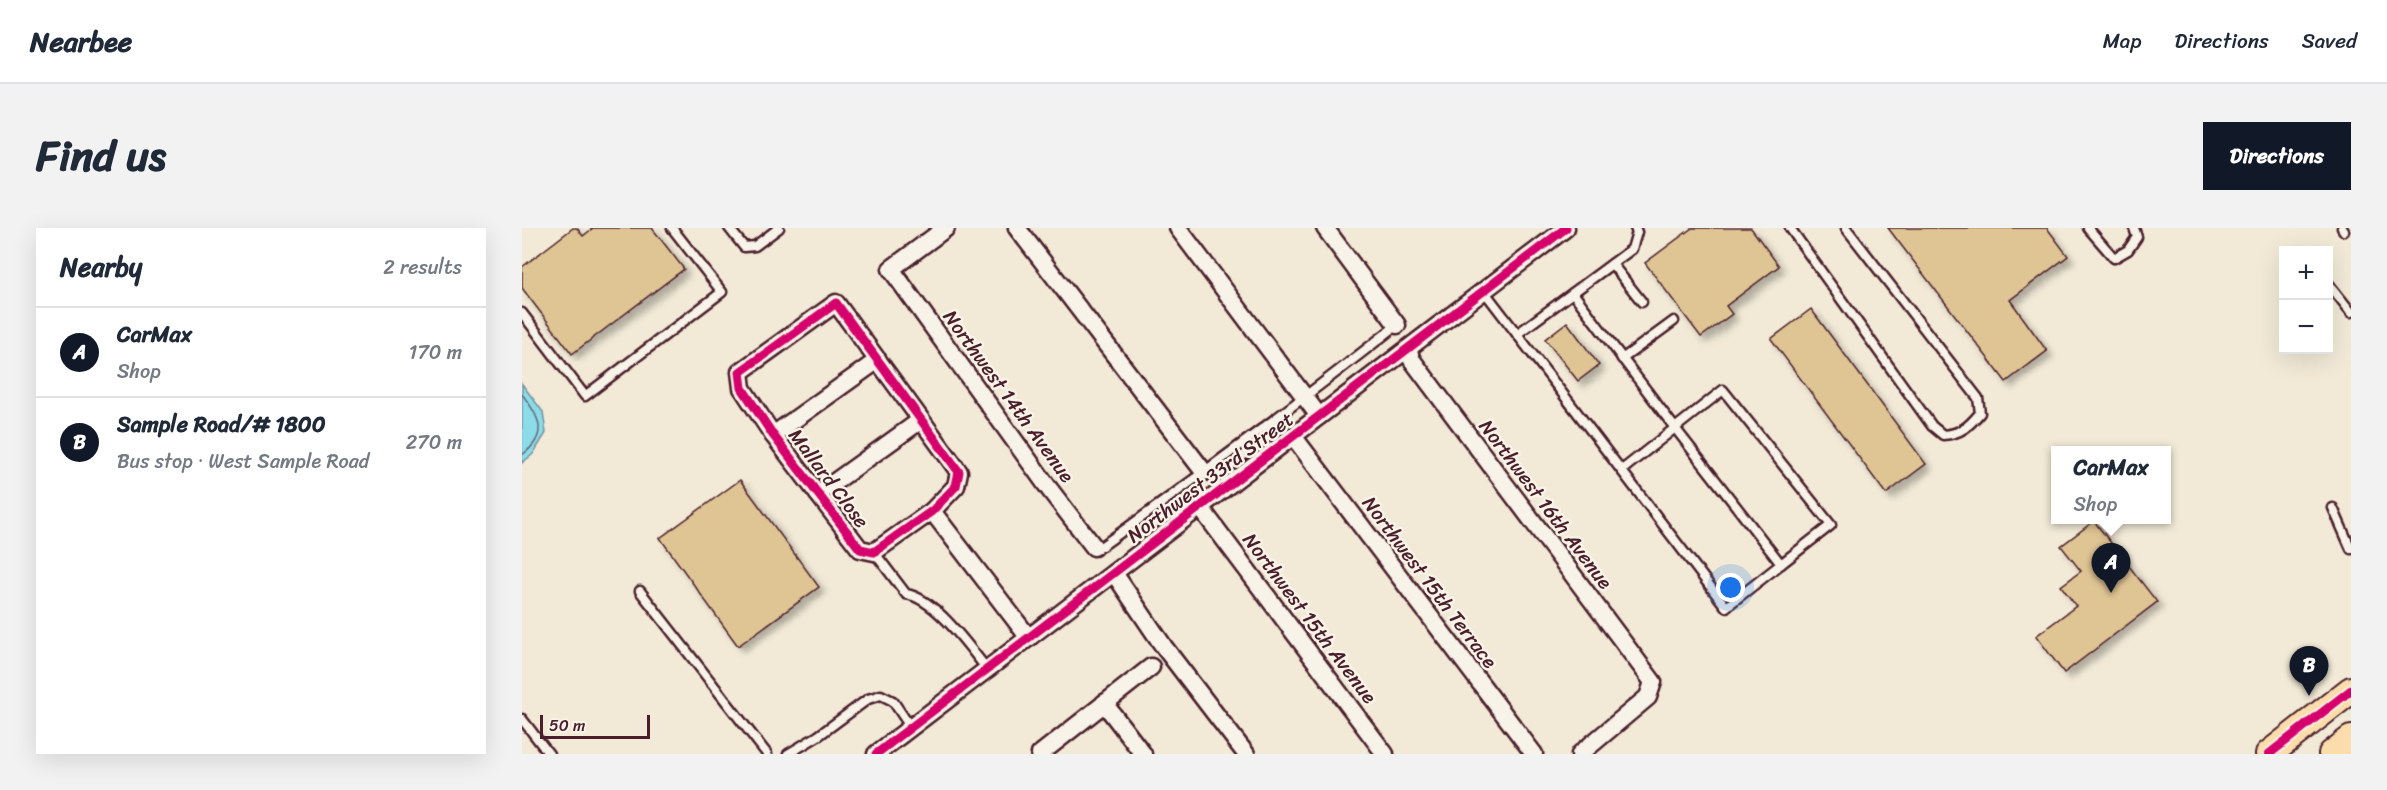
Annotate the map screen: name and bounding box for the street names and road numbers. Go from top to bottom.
street label: Northwest 14th Avenue [934,302,1084,491]
street label: Northwest 33rd Street [1119,402,1302,552]
street label: Northwest 16th Avenue [1470,411,1622,597]
street label: Mallard Close [779,421,878,536]
street label: Northwest 15th Terrace [1353,488,1507,677]
street label: Northwest 15th Avenue [1233,525,1386,712]

